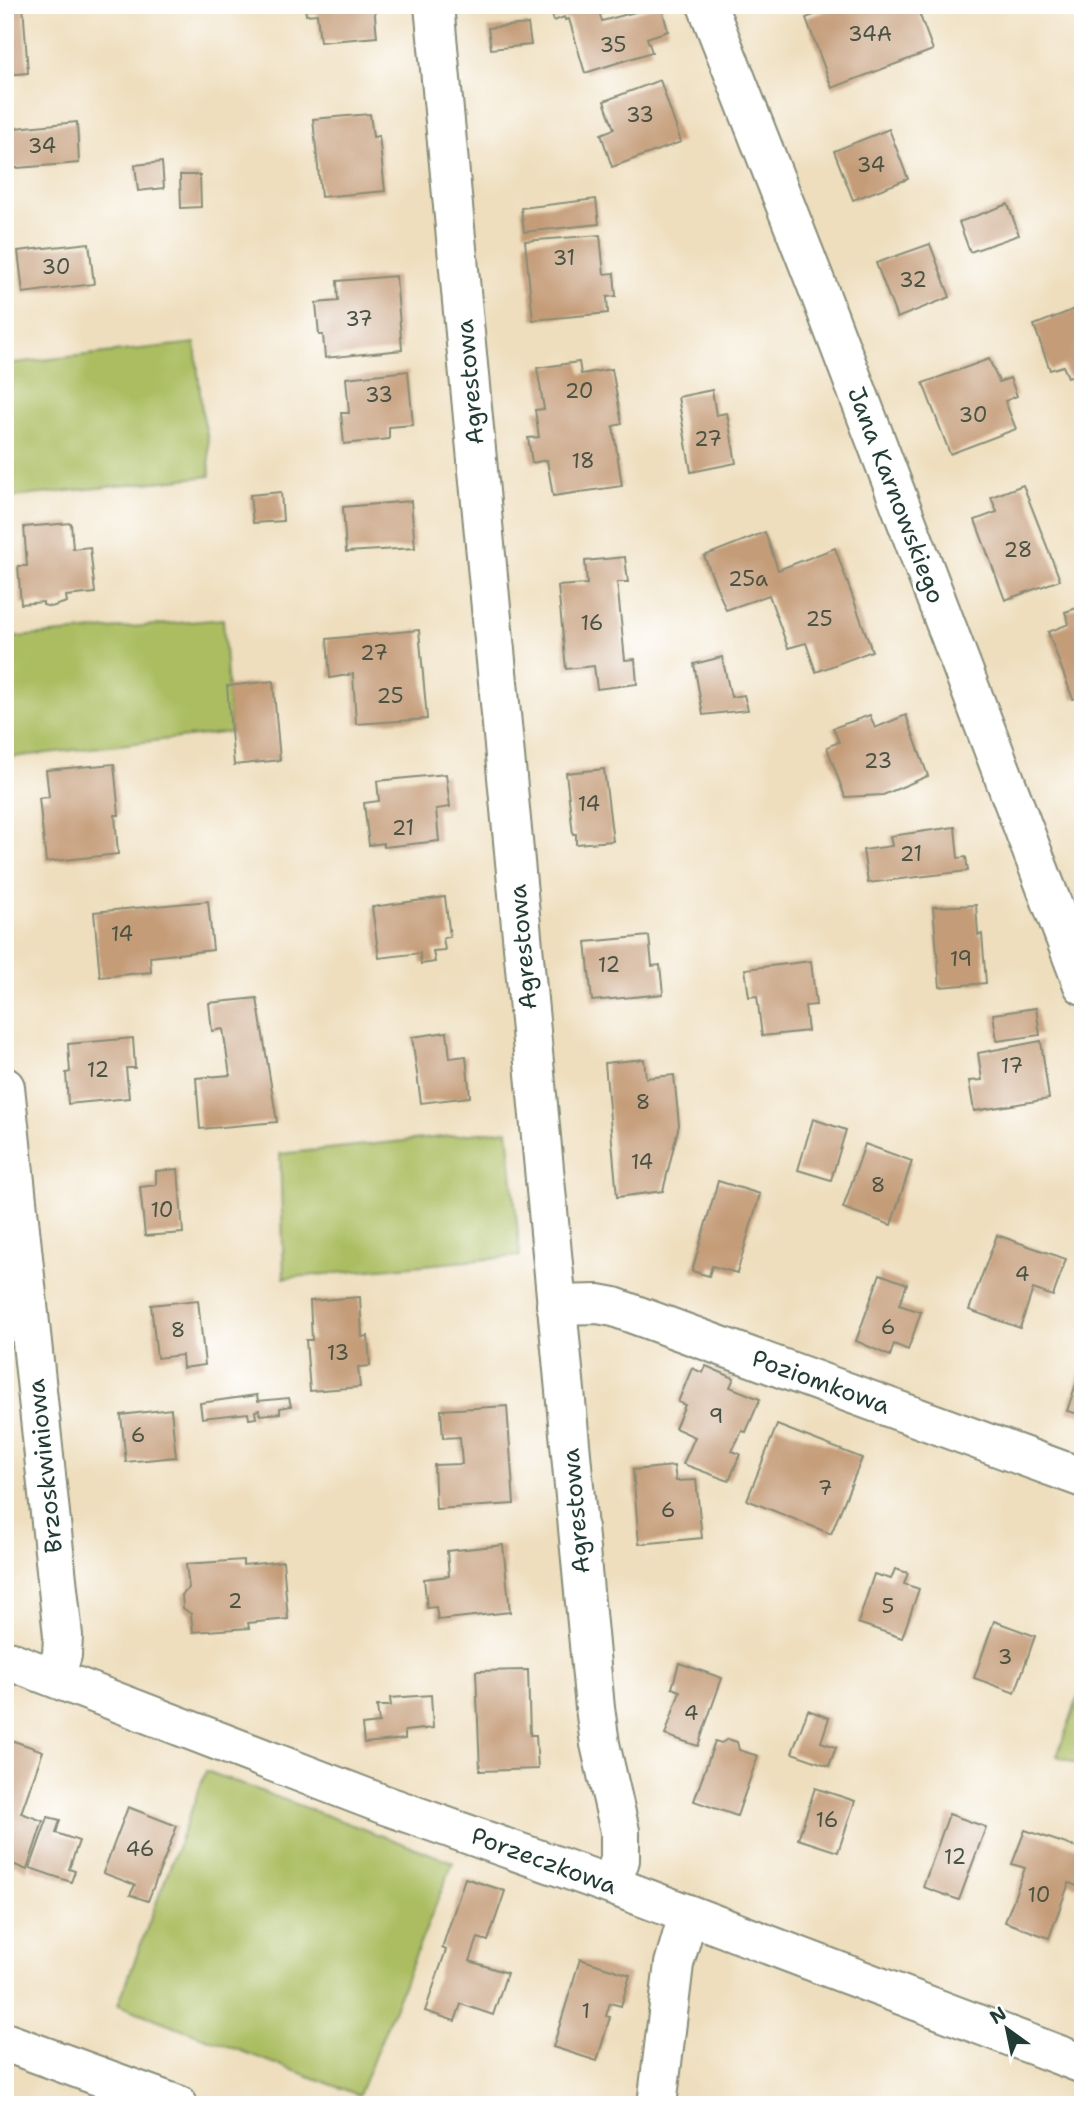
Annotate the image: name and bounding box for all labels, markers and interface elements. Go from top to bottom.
house number: 34A [848,20,892,48]
house number: 35 [600,31,626,59]
house number: 33 [626,101,654,129]
house number: 34 [28,132,56,160]
house number: 34 [857,151,885,179]
house number: 31 [553,244,575,272]
house number: 30 [41,253,71,281]
house number: 32 [899,266,927,294]
house number: 37 [345,305,373,333]
street label: Agrestowa [449,318,491,446]
house number: 20 [565,377,593,405]
house number: 33 [365,381,393,409]
street label: Jana Karnowskiego [840,382,952,608]
house number: 30 [958,401,988,429]
house number: 27 [694,425,722,453]
house number: 18 [571,447,595,475]
house number: 28 [1004,536,1032,564]
house number: 25a [728,565,768,593]
house number: 25 [805,605,833,633]
house number: 16 [581,609,603,637]
house number: 27 [360,639,388,667]
house number: 25 [376,682,404,710]
house number: 23 [864,747,892,775]
house number: 14 [578,790,600,818]
house number: 21 [392,814,414,842]
house number: 21 [900,840,922,868]
street label: Agrestowa [502,883,544,1011]
house number: 14 [111,920,133,948]
house number: 19 [950,945,972,973]
house number: 12 [598,951,620,979]
house number: 17 [1001,1052,1023,1080]
house number: 12 [87,1056,109,1084]
house number: 8 [636,1088,650,1116]
house number: 14 [631,1148,653,1176]
house number: 8 [871,1171,885,1199]
house number: 10 [151,1196,173,1224]
house number: 4 [1015,1260,1029,1288]
house number: 6 [881,1313,895,1341]
house number: 8 [171,1316,185,1344]
house number: 13 [327,1339,349,1367]
street label: Poziomkowa [748,1342,894,1422]
street label: Brzoskwiniowa [20,1377,70,1555]
house number: 9 [709,1402,723,1430]
house number: 6 [131,1421,145,1449]
street label: Agrestowa [555,1447,597,1575]
house number: 7 [818,1474,832,1502]
house number: 6 [661,1496,675,1524]
house number: 2 [228,1587,242,1615]
house number: 5 [882,1592,894,1620]
house number: 3 [998,1643,1012,1671]
house number: 4 [684,1699,698,1727]
house number: 16 [816,1806,838,1834]
street label: Porzeczkowa [467,1820,621,1902]
house number: 46 [126,1835,155,1863]
house number: 12 [944,1843,966,1871]
house number: 10 [1028,1881,1050,1909]
north arrow [972,1994,1042,2064]
house number: 1 [582,1997,590,2025]
text: N [985,2001,1011,2030]

